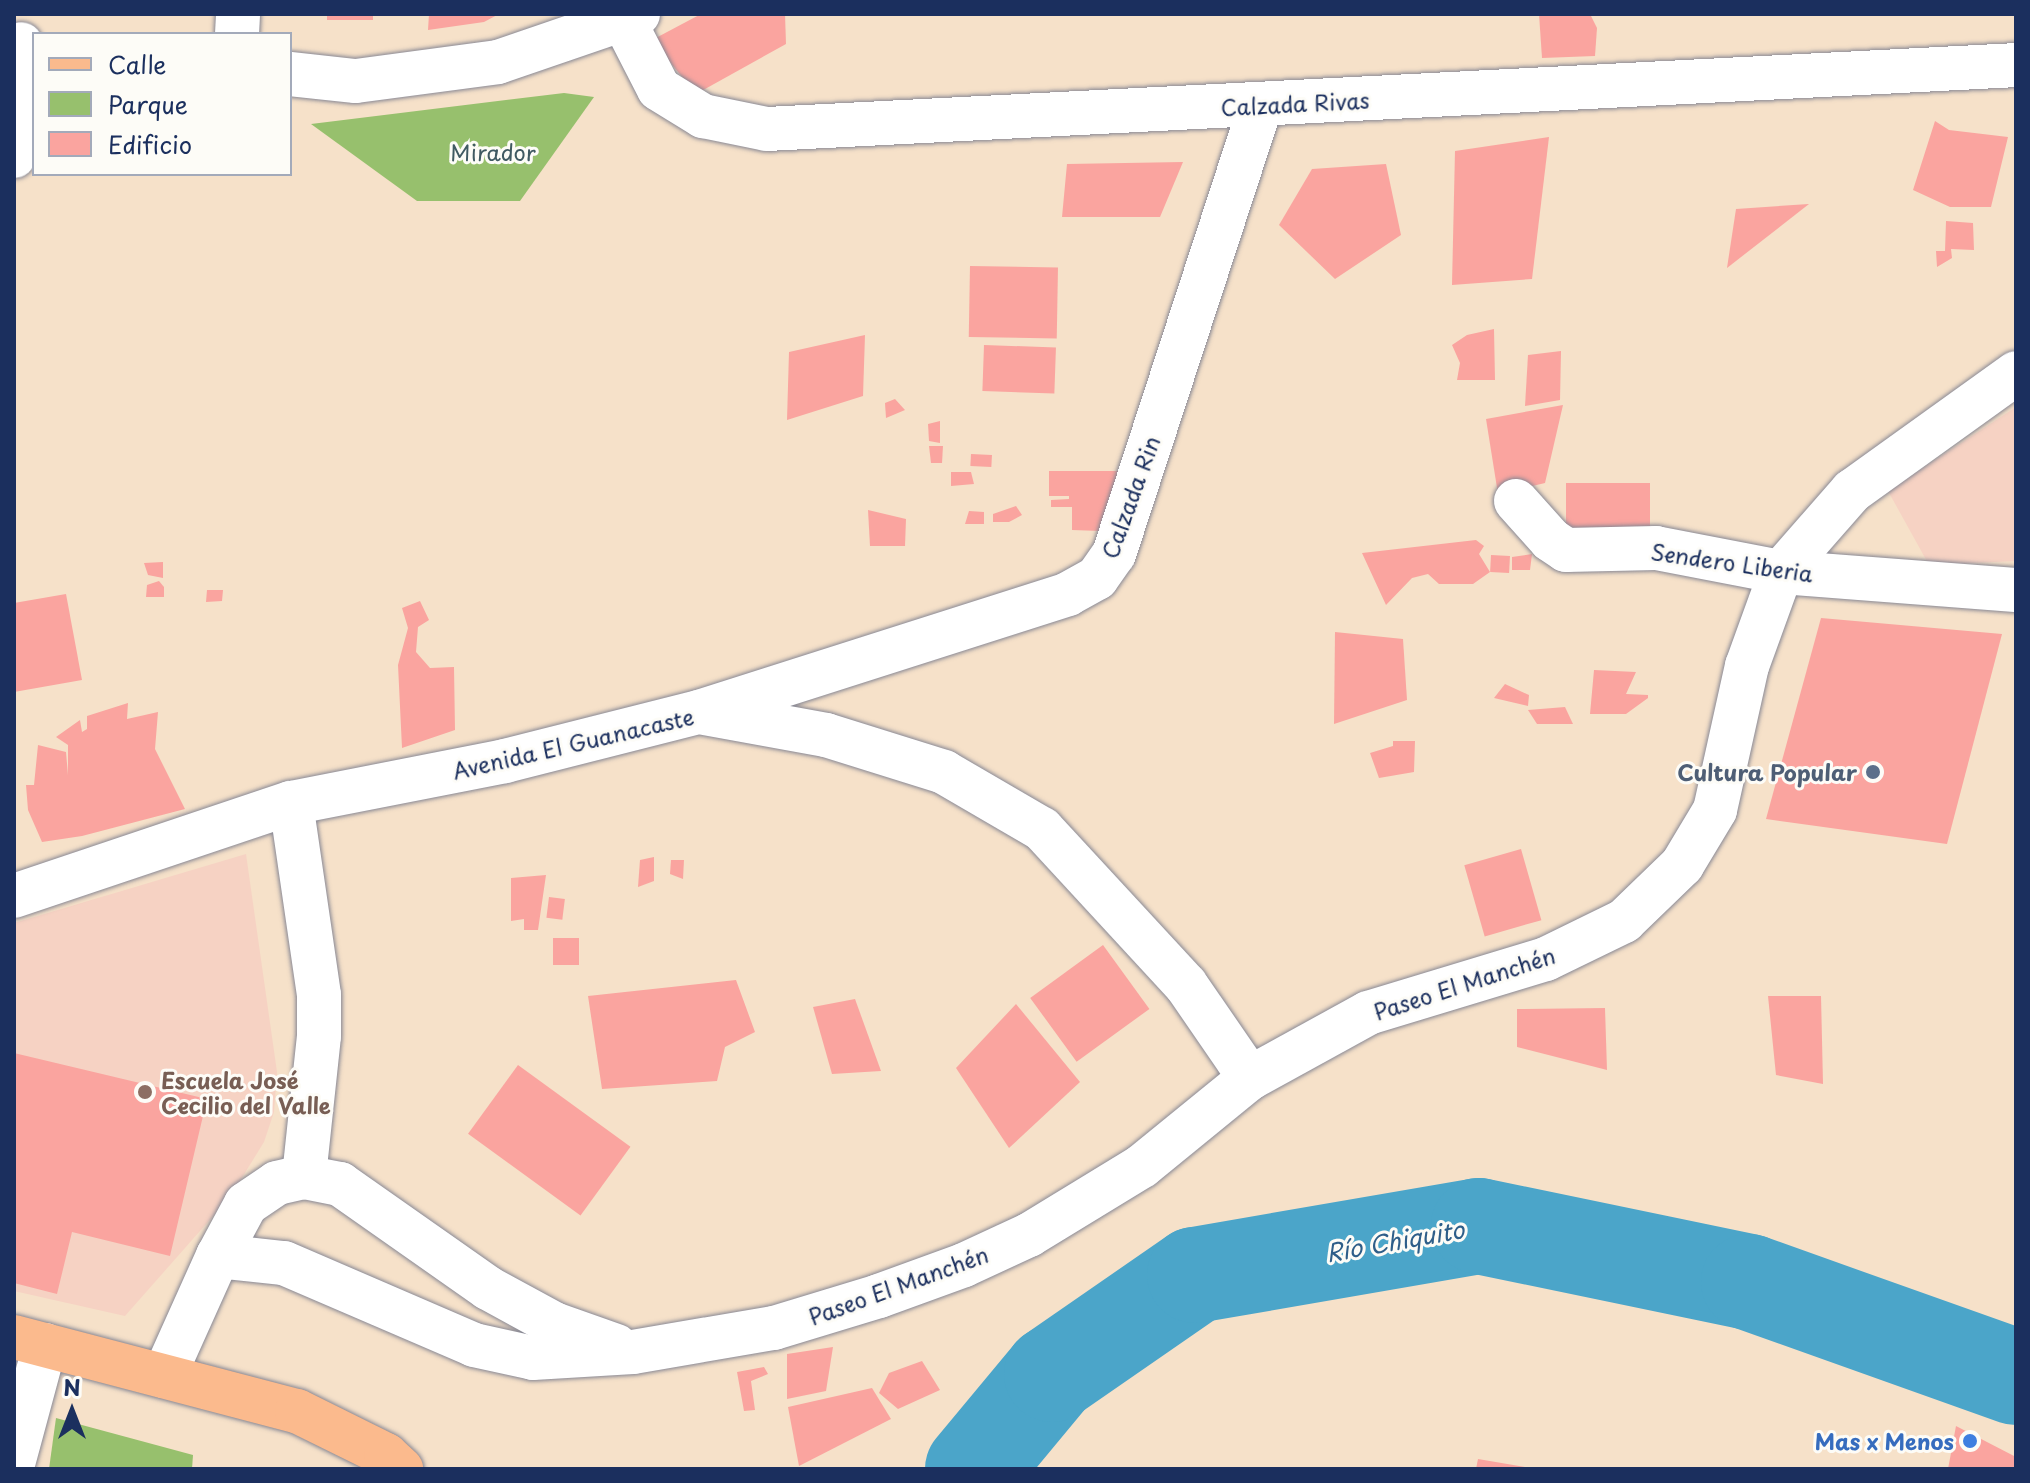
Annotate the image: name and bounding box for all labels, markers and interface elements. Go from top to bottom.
legend [32,32,292,176]
text: Calle [108,46,166,82]
text: Parque [108,86,188,122]
street label: Calzada Rivas [1220,86,1370,120]
text: Edificio [108,126,192,162]
park label: Mirador [450,139,536,165]
street label: Calzada Rin [1096,432,1164,562]
street label: Sendero Liberia [1649,538,1815,586]
street label: Avenida El Guanacaste [450,702,696,784]
place label: Cultura Popular [1678,759,1857,785]
marker: Cultura Popular [1864,763,1882,781]
street label: Paseo El Manchén [1369,941,1559,1025]
place label: Escuela José Cecilio del Valle [161,1066,333,1118]
marker: Escuela José Cecilio del Valle [136,1083,154,1101]
water label: Río Chiquito [1323,1215,1467,1267]
street label: Paseo El Manchén [804,1240,992,1330]
text: N [63,1370,81,1403]
north arrow [32,1371,112,1451]
place label: Mas x Menos [1812,1428,1954,1454]
marker: Mas x Menos [1961,1432,1979,1450]

